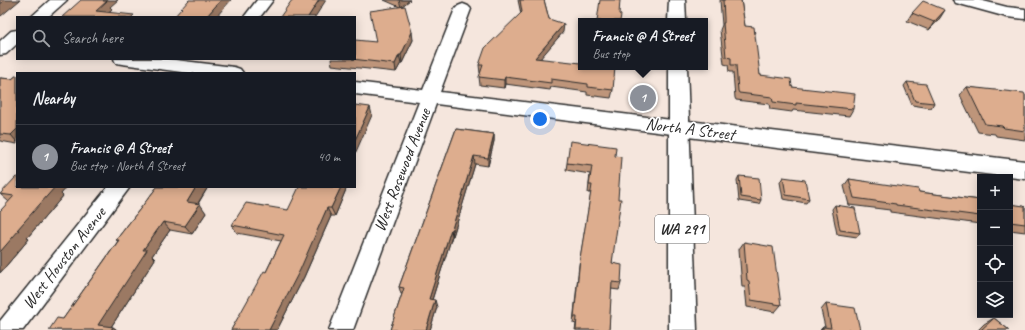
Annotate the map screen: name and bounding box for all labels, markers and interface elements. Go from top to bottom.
search box [16,16,356,60]
popup [578,18,708,70]
icon: search [30,27,52,49]
text: Francis @ A Street [593,27,693,46]
text: Search here [62,29,123,48]
text: Bus stop [593,46,630,62]
pin: 1 [630,83,656,113]
text: Nearby [32,88,75,109]
street label: West Rosewood Avenue [369,104,436,234]
your location [530,109,550,129]
street label: North A Street [644,113,738,145]
text: Francis @ A Street [70,139,171,158]
text: 1 [42,149,48,165]
text: 40 m [318,149,340,165]
text: Bus stop · North A Street [70,158,185,174]
map controls [977,174,1013,318]
button: + [977,174,1013,210]
street label: West Houston Avenue [18,202,111,313]
button: − [977,210,1013,246]
road number: WA 291 [655,215,709,243]
button: locate [977,246,1013,282]
button: layers [977,282,1013,318]

